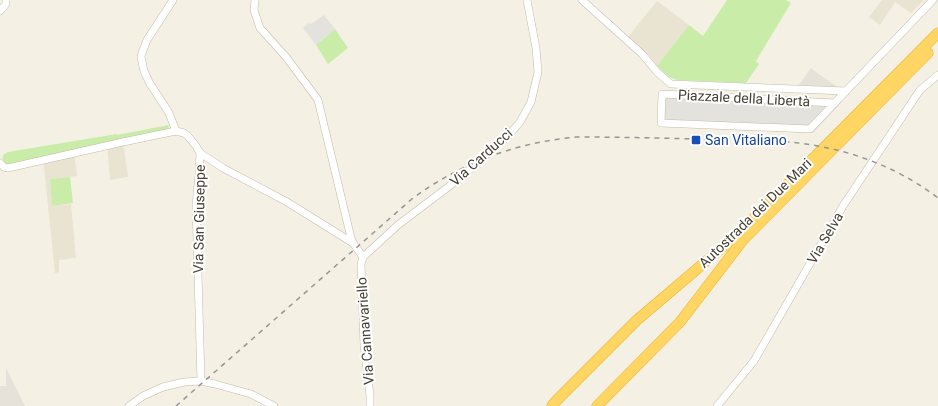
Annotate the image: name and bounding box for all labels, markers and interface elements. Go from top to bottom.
street label: Piazzale della Libertà [677,87,811,109]
street label: Via Carducci [447,125,515,189]
place label: San Vitaliano [705,132,787,148]
marker: San Vitaliano [690,134,702,146]
street label: Autostrada dei Due Mari [695,155,815,271]
street label: Via San Giuseppe [190,164,208,274]
street label: Via Selva [804,209,846,267]
street label: Via Cannavariello [353,277,377,385]

